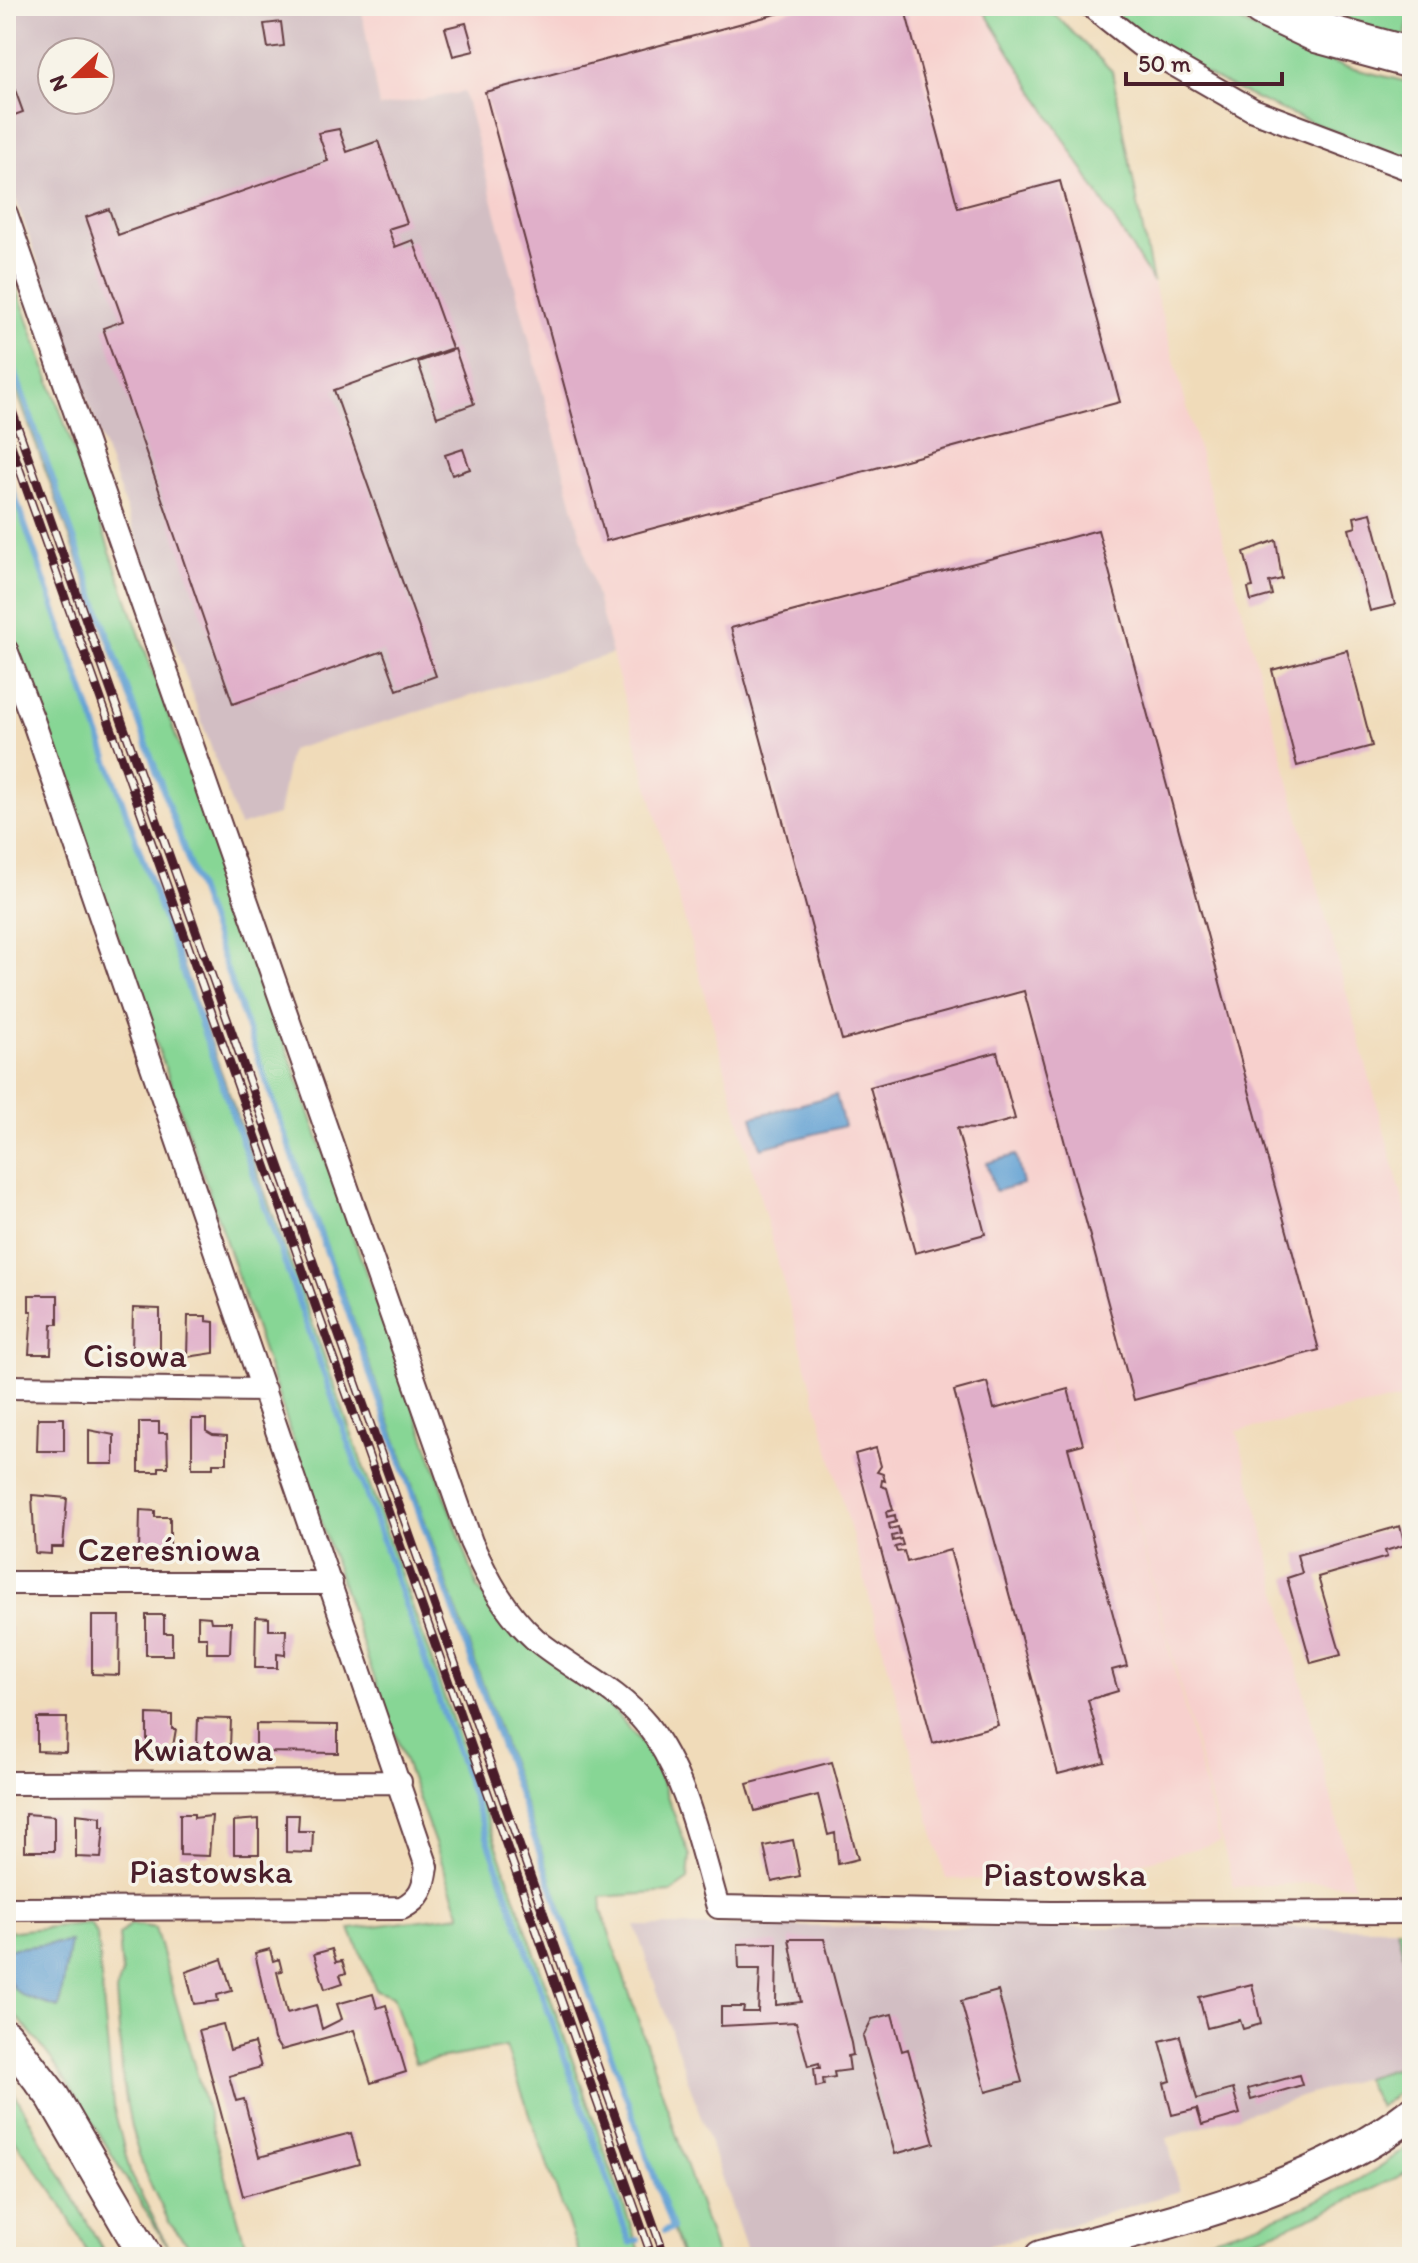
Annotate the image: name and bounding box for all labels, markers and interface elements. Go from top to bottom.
north arrow [36,36,116,116]
scale bar [1126,36,1282,86]
text: 50 m [1138,49,1191,78]
text: N [43,71,73,95]
street label: Cisowa [83,1335,187,1376]
street label: Czereśniowa [77,1529,261,1570]
street label: Kwiatowa [133,1729,274,1770]
street label: Piastowska [129,1851,293,1892]
street label: Piastowska [983,1854,1147,1895]

